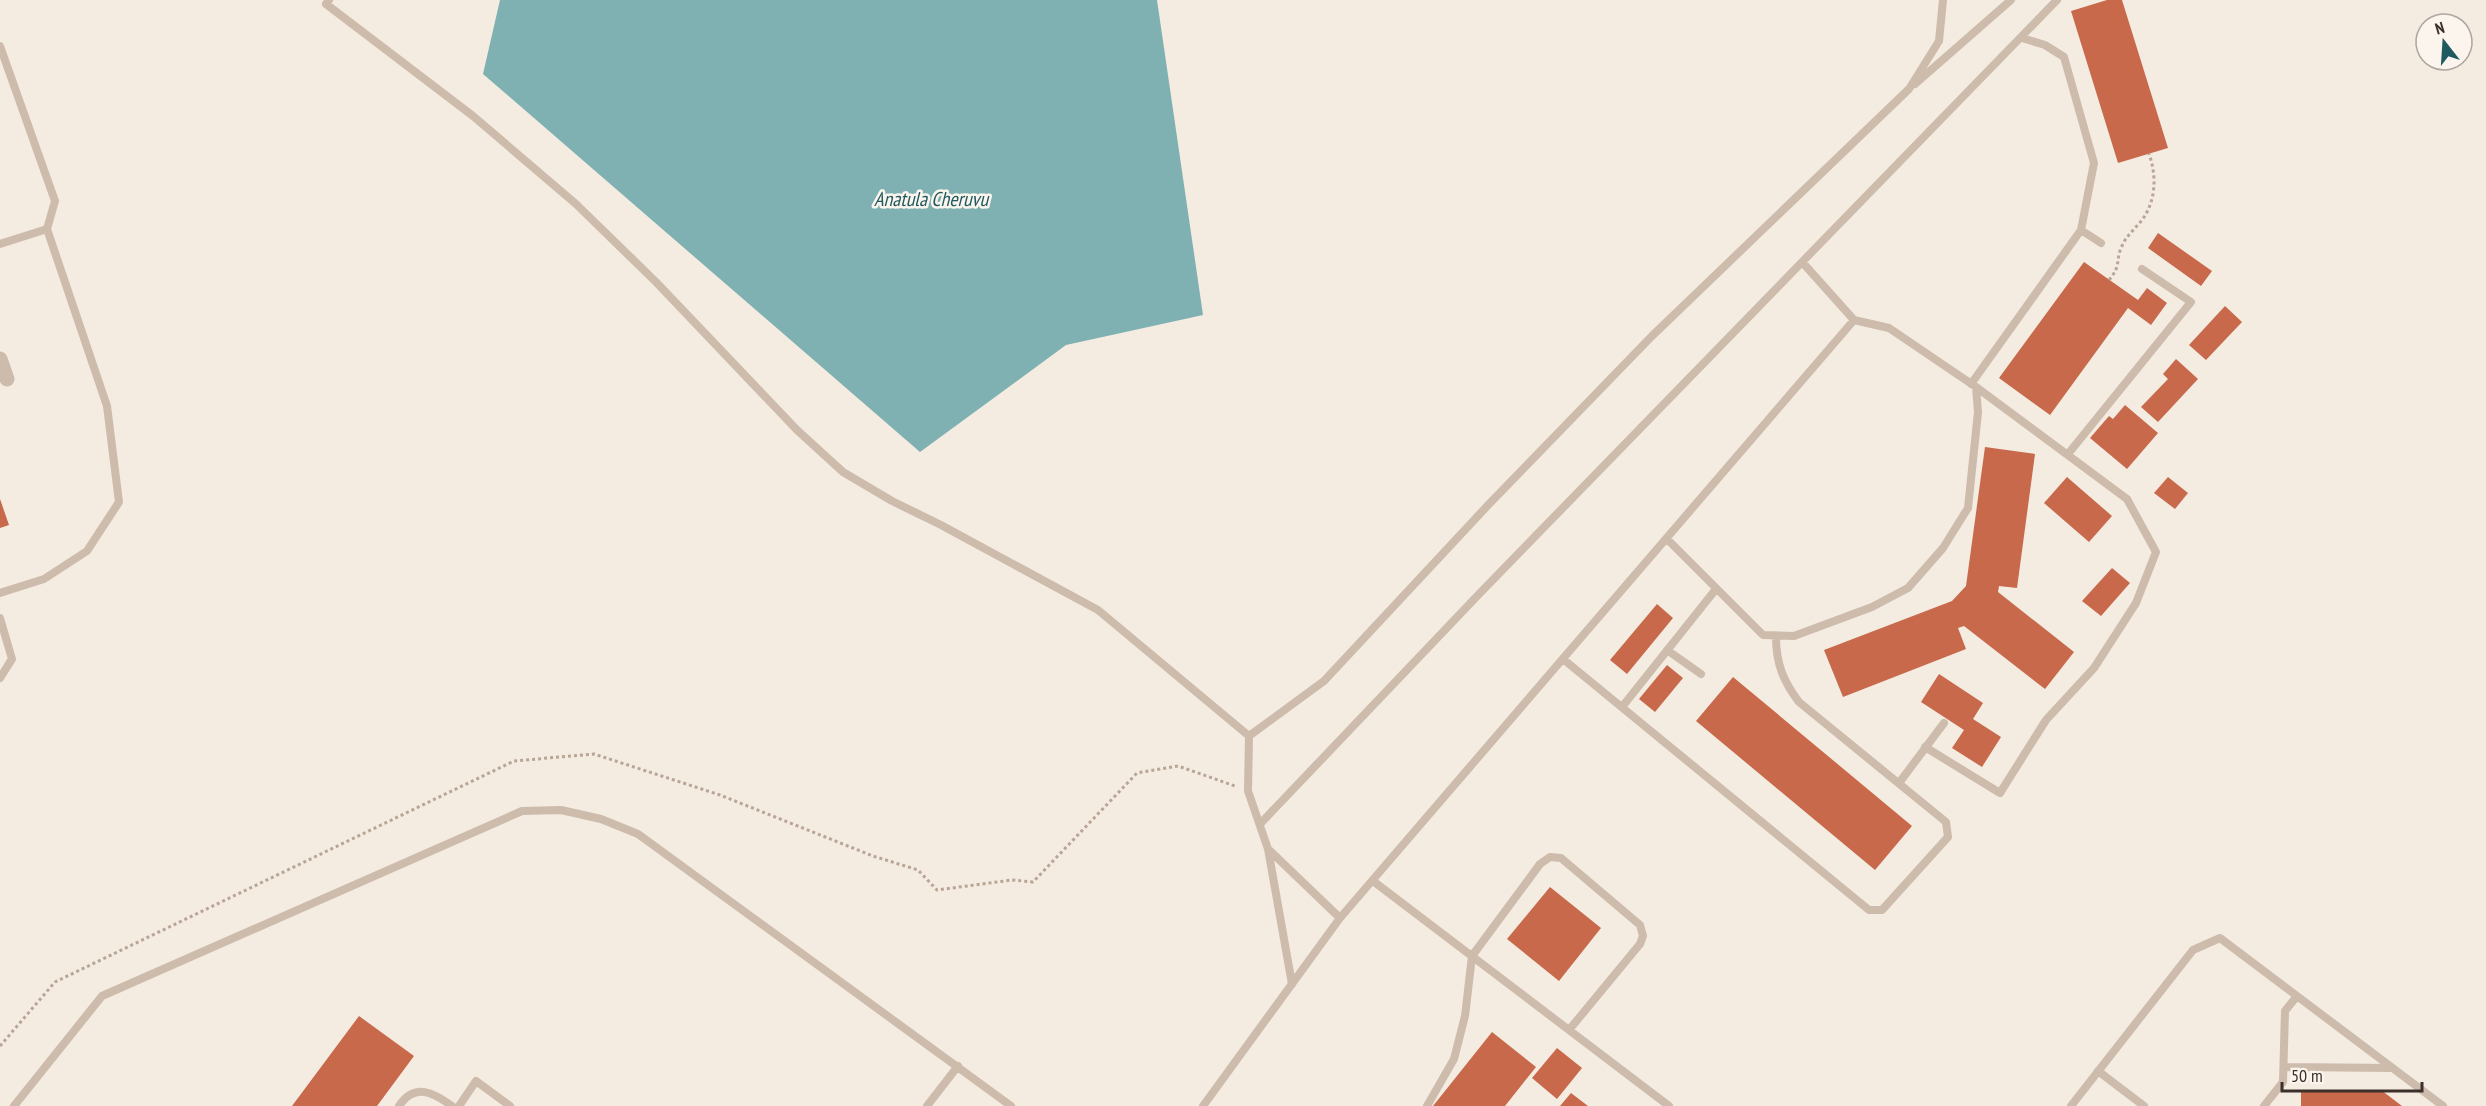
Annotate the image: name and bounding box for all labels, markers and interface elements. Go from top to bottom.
north arrow [2414,12,2474,72]
text: N [2433,17,2447,38]
water label: Anatula Cheruvu [874,186,989,212]
scale bar [2282,1055,2422,1093]
text: 50 m [2291,1064,2323,1087]

